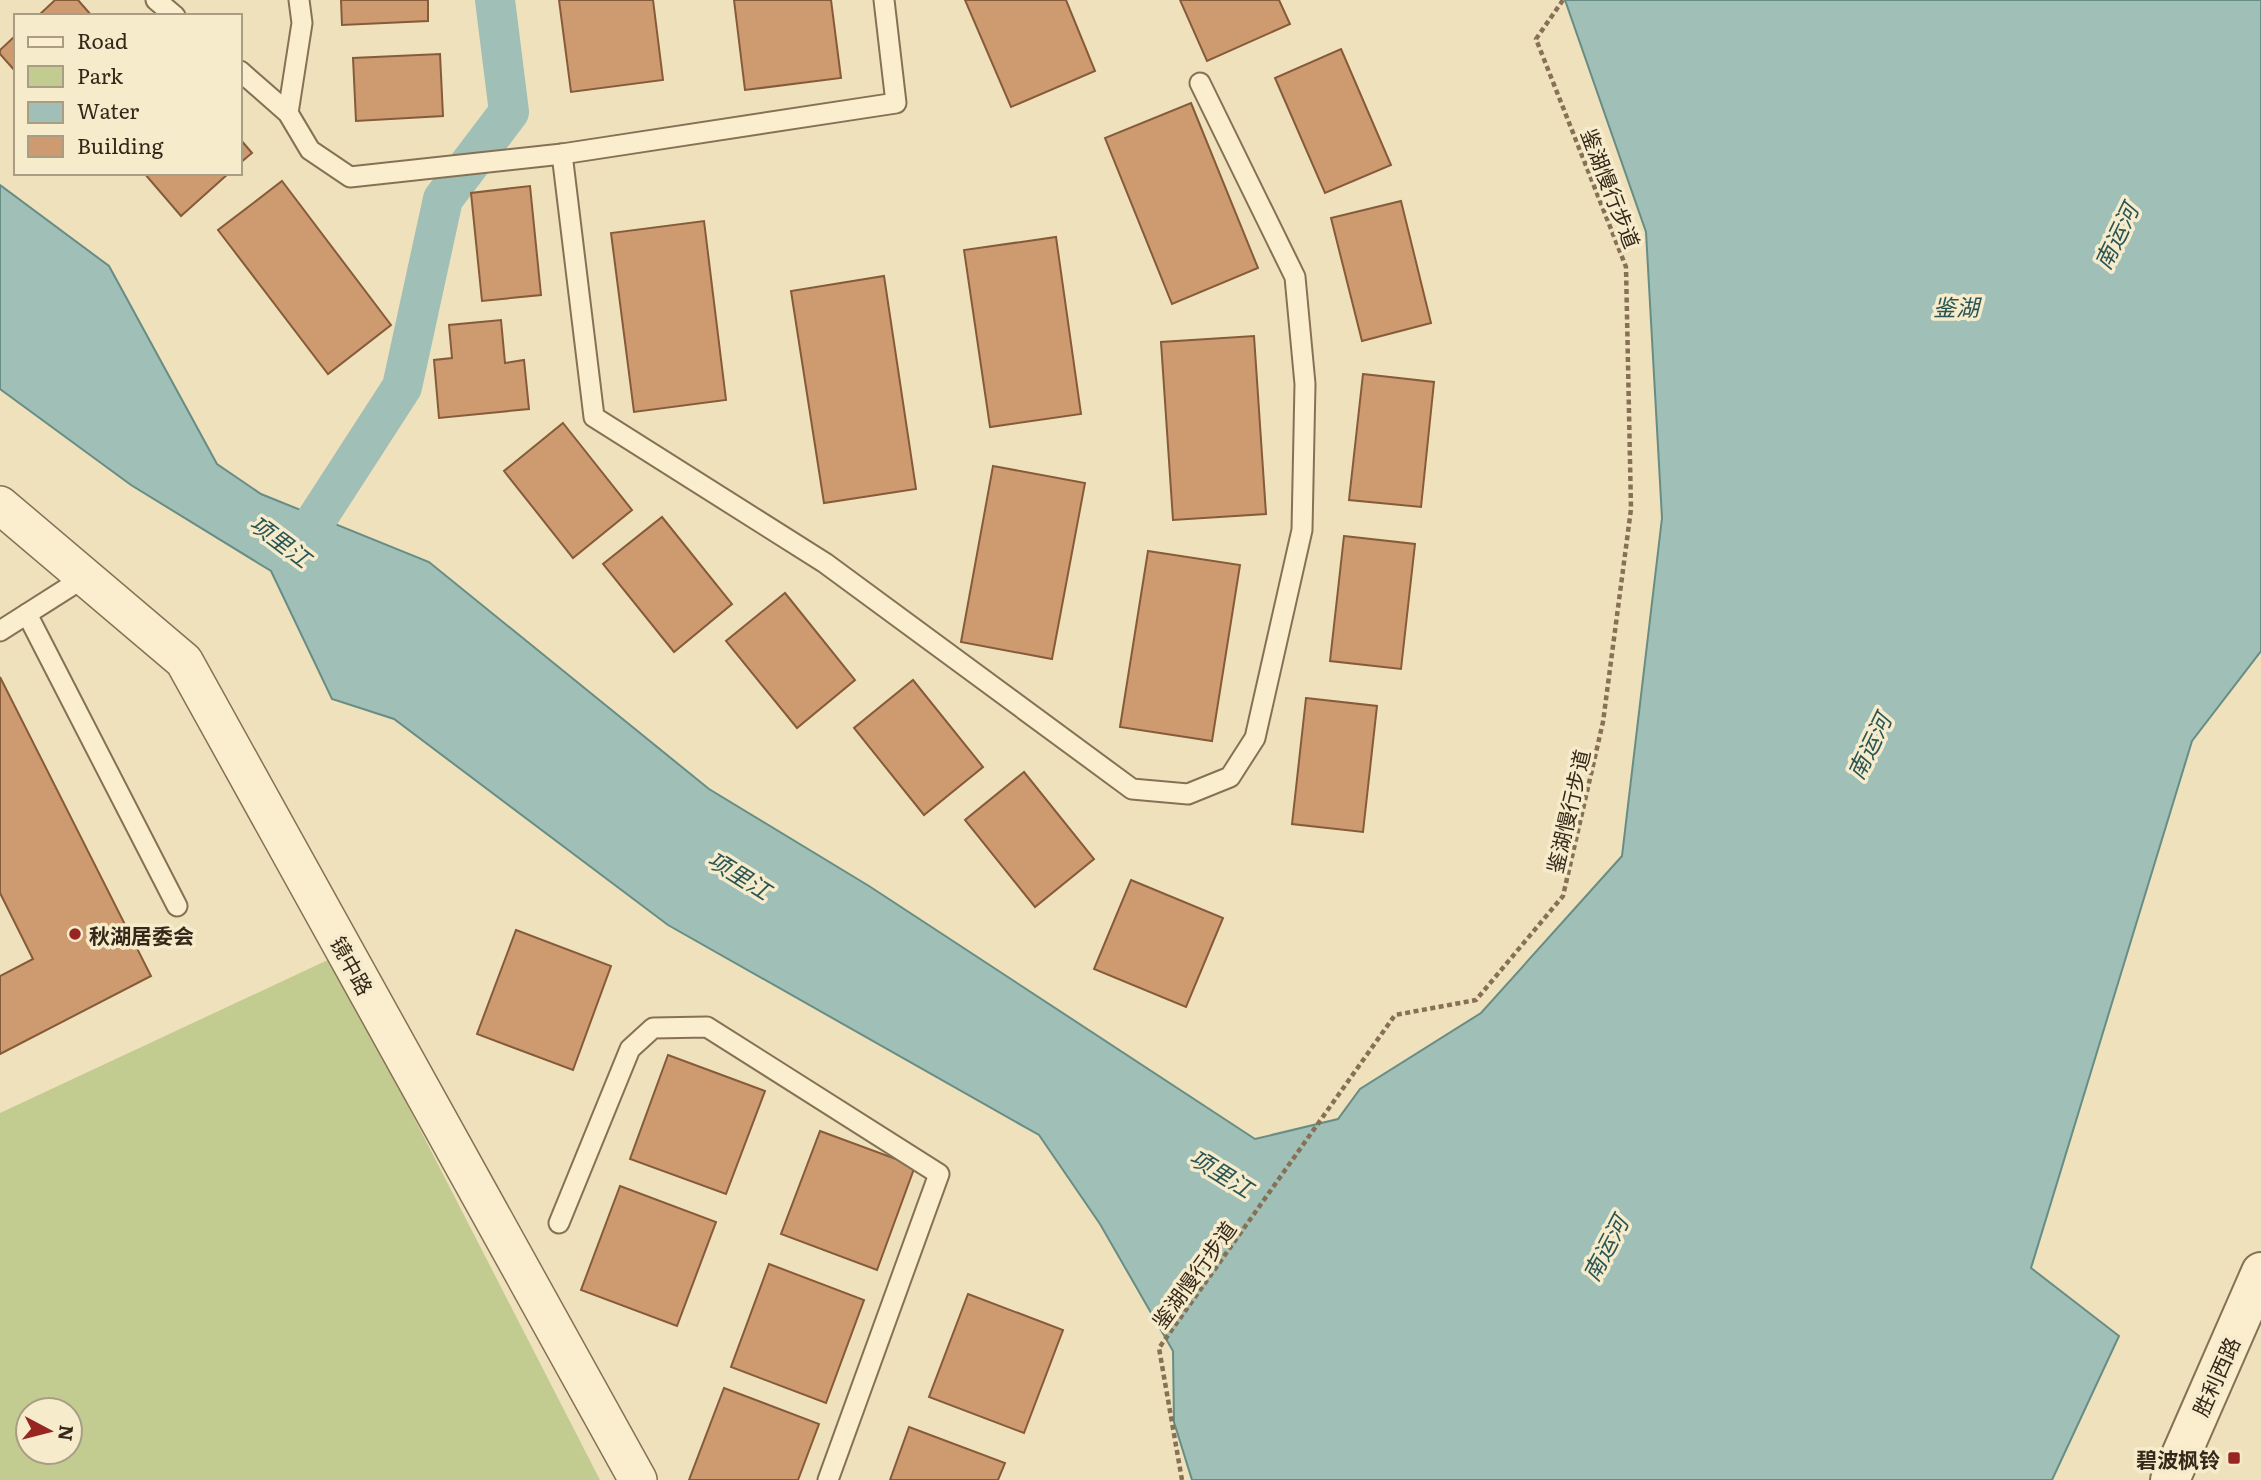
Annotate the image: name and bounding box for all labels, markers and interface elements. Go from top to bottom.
legend [14,14,242,175]
text: Road [77,24,128,55]
text: Park [77,59,123,90]
text: Water [77,94,139,125]
street label: 鉴湖慢行步道 [1575,124,1649,252]
text: Building [77,129,164,160]
water label: 南运河 [2085,194,2147,274]
water label: 鉴湖 [1933,289,1982,323]
water label: 项里江 [243,506,321,576]
water label: 南运河 [1838,704,1900,784]
street label: 鉴湖慢行步道 [1538,746,1596,876]
water label: 项里江 [702,841,781,908]
place label: 秋湖居委会 [89,919,194,950]
marker: 秋湖居委会 [67,926,83,942]
street label: 镜中路 [324,930,382,1000]
water label: 项里江 [1184,1139,1263,1206]
water label: 南运河 [1573,1206,1637,1286]
street label: 鉴湖慢行步道 [1143,1214,1243,1334]
street label: 胜利西路 [2184,1331,2246,1421]
north arrow [14,1396,84,1466]
text: N [52,1424,82,1443]
place label: 碧波枫铃 [2136,1443,2220,1474]
marker: 碧波枫铃 [2226,1450,2242,1466]

